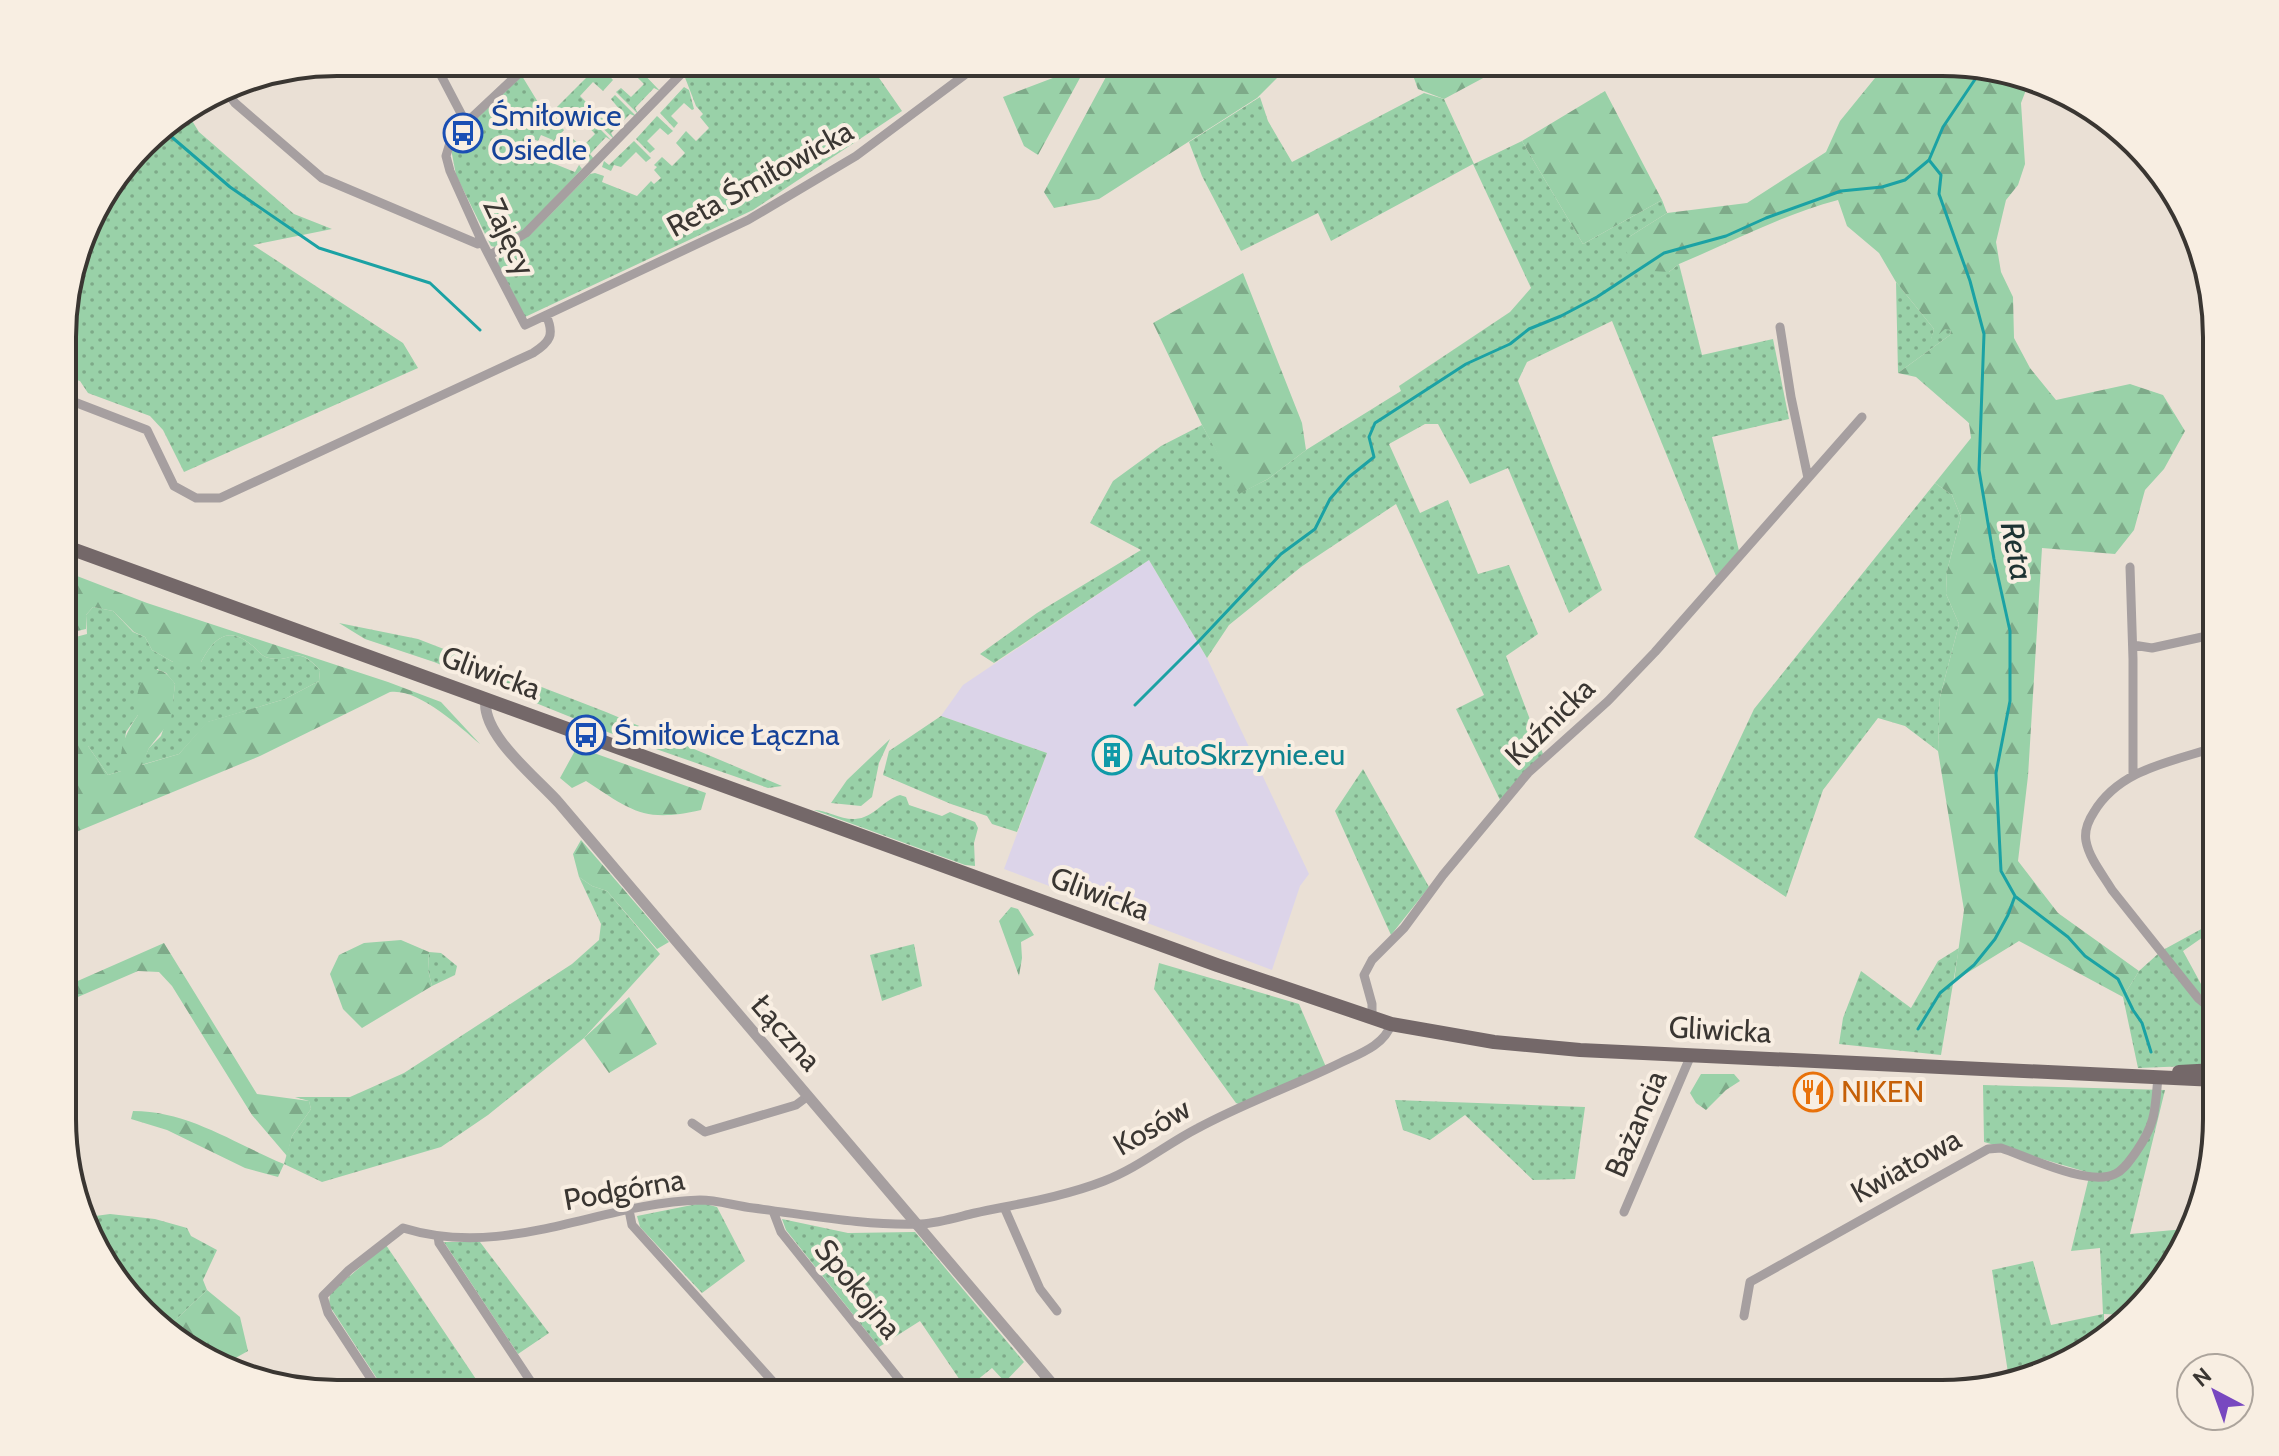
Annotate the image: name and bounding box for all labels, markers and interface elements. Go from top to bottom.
place label: Śmiłowice Osiedle [491,97,622,168]
bus stop icon: Śmiłowice Osiedle [442,112,484,154]
street label: Reta Śmiłowicka [660,112,860,245]
street label: Zajęcy [476,192,543,281]
water label: Reta [1993,518,2042,584]
street label: Gliwicka [437,638,546,708]
street label: Kuźnicka [1497,670,1603,773]
bus stop icon: Śmiłowice Łączna [565,714,607,756]
place label: Śmiłowice Łączna [614,716,840,753]
building icon: AutoSkrzynie.eu [1091,734,1133,776]
place label: AutoSkrzynie.eu [1140,736,1345,773]
street label: Gliwicka [1046,859,1155,929]
street label: Łączna [743,987,830,1079]
street label: Gliwicka [1668,1008,1773,1051]
street label: Bażancia [1597,1064,1675,1183]
restaurant icon: NIKEN [1792,1071,1834,1113]
place label: NIKEN [1841,1073,1925,1110]
street label: Kosów [1107,1090,1197,1163]
street label: Kwiatowa [1844,1120,1968,1211]
street label: Podgórna [561,1161,688,1218]
street label: Spokojna [807,1231,910,1346]
north arrow [2175,1352,2255,1432]
text: N [2187,1362,2217,1393]

